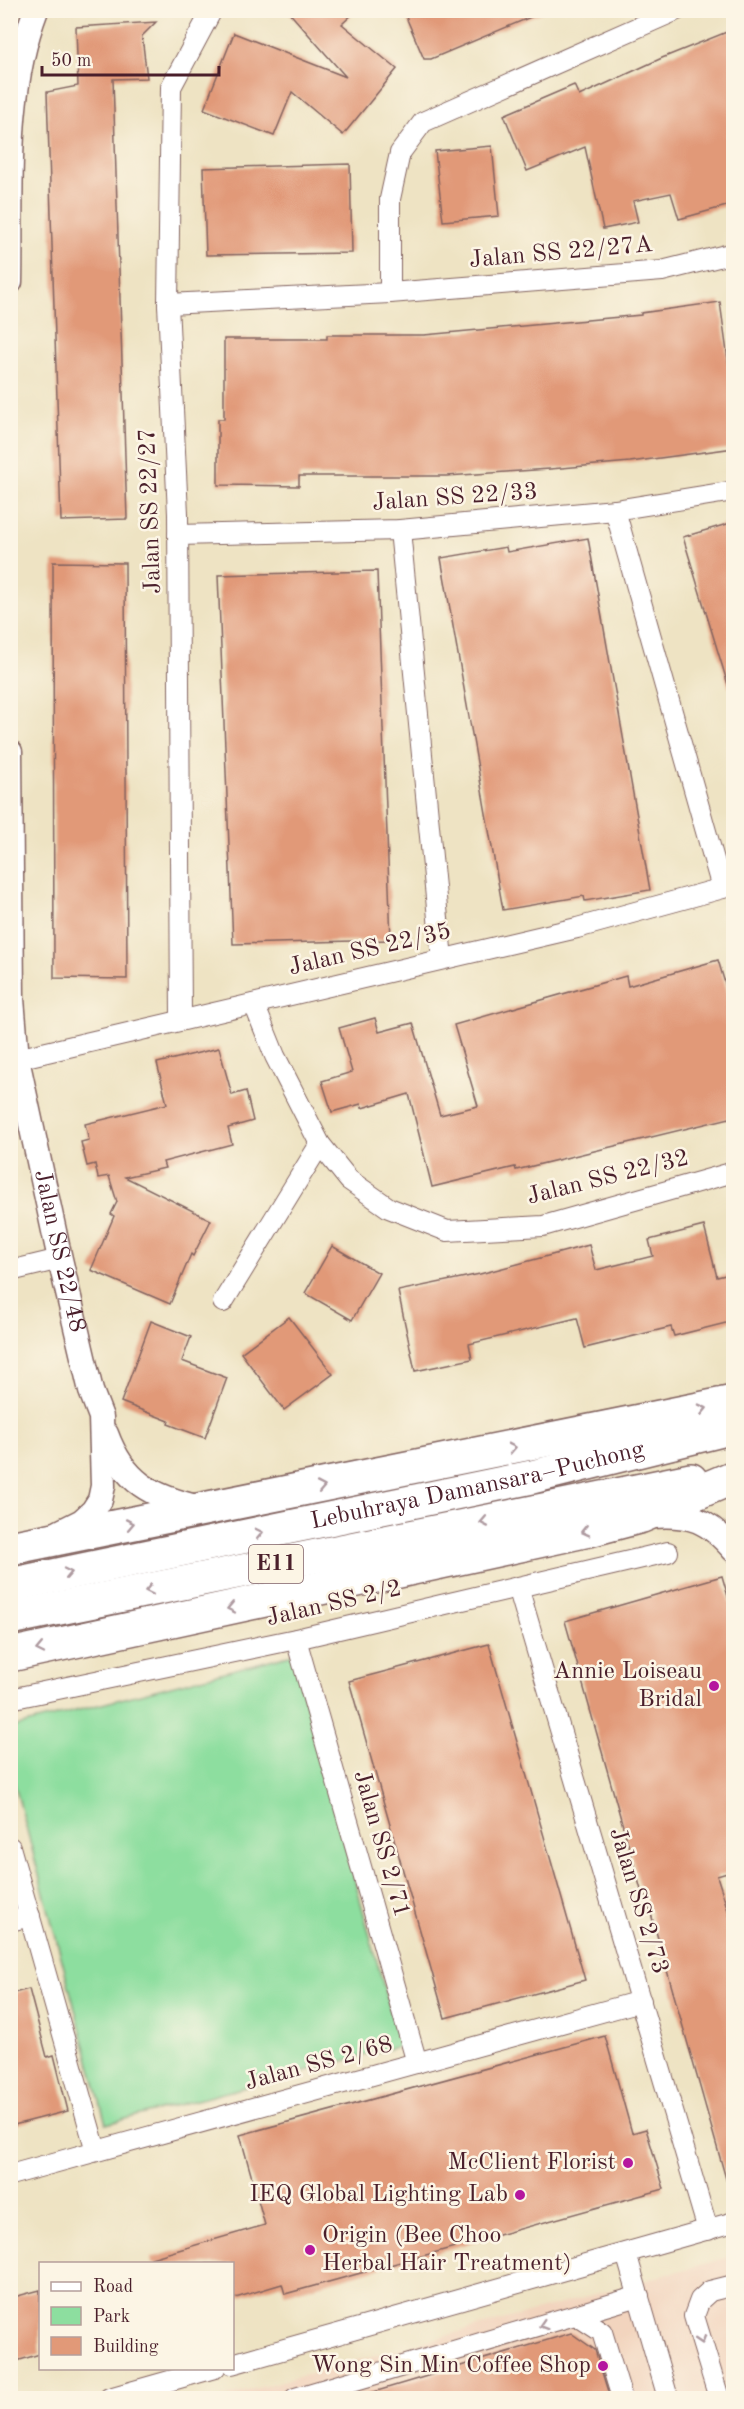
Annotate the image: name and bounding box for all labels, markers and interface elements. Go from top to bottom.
scale bar [42,39,219,77]
text: 50 m [51,52,91,70]
street label: Jalan SS 22/27A [468,233,654,273]
street label: Jalan SS 22/27 [136,428,166,594]
street label: Jalan SS 22/33 [371,480,539,516]
street label: Jalan SS 22/35 [287,920,453,980]
street label: Jalan SS 22/32 [525,1146,691,1210]
street label: Jalan SS 22/48 [29,1168,89,1335]
one-way arrow [698,1404,708,1417]
street label: Lebuhraya Damansara–Puchong [309,1438,647,1534]
one-way arrow [507,1442,517,1455]
one-way arrow [316,1481,326,1494]
one-way arrow [479,1515,489,1528]
one-way arrow [124,1518,134,1531]
one-way arrow [581,1523,591,1536]
one-way arrow [253,1527,263,1540]
road number: E11 [249,1545,303,1583]
one-way arrow [63,1567,73,1580]
street label: Jalan SS 2/2 [264,1577,404,1631]
one-way arrow [144,1583,154,1596]
one-way arrow [226,1600,236,1613]
one-way arrow [35,1641,45,1654]
place label: Annie Loiseau Bridal [553,1660,702,1712]
marker: Annie Loiseau Bridal [707,1679,721,1693]
street label: Jalan SS 2/71 [349,1768,413,1920]
street label: Jalan SS 2/73 [604,1825,672,1977]
street label: Jalan SS 2/68 [243,2033,395,2095]
place label: McClient Florist [448,2151,616,2175]
marker: McClient Florist [621,2156,635,2170]
place label: IEQ Global Lighting Lab [249,2183,508,2207]
marker: IEQ Global Lighting Lab [513,2188,527,2202]
place label: Origin (Bee Choo Herbal Hair Treatment) [322,2224,572,2276]
marker: Origin (Bee Choo Herbal Hair Treatment) [303,2243,317,2257]
legend [39,2262,234,2370]
text: Road [93,2278,133,2296]
text: Park [93,2308,130,2326]
one-way arrow [538,2318,549,2330]
one-way arrow [694,2334,706,2345]
text: Building [93,2338,159,2356]
place label: Wong Sin Min Coffee Shop [311,2354,591,2378]
marker: Wong Sin Min Coffee Shop [596,2359,610,2373]

